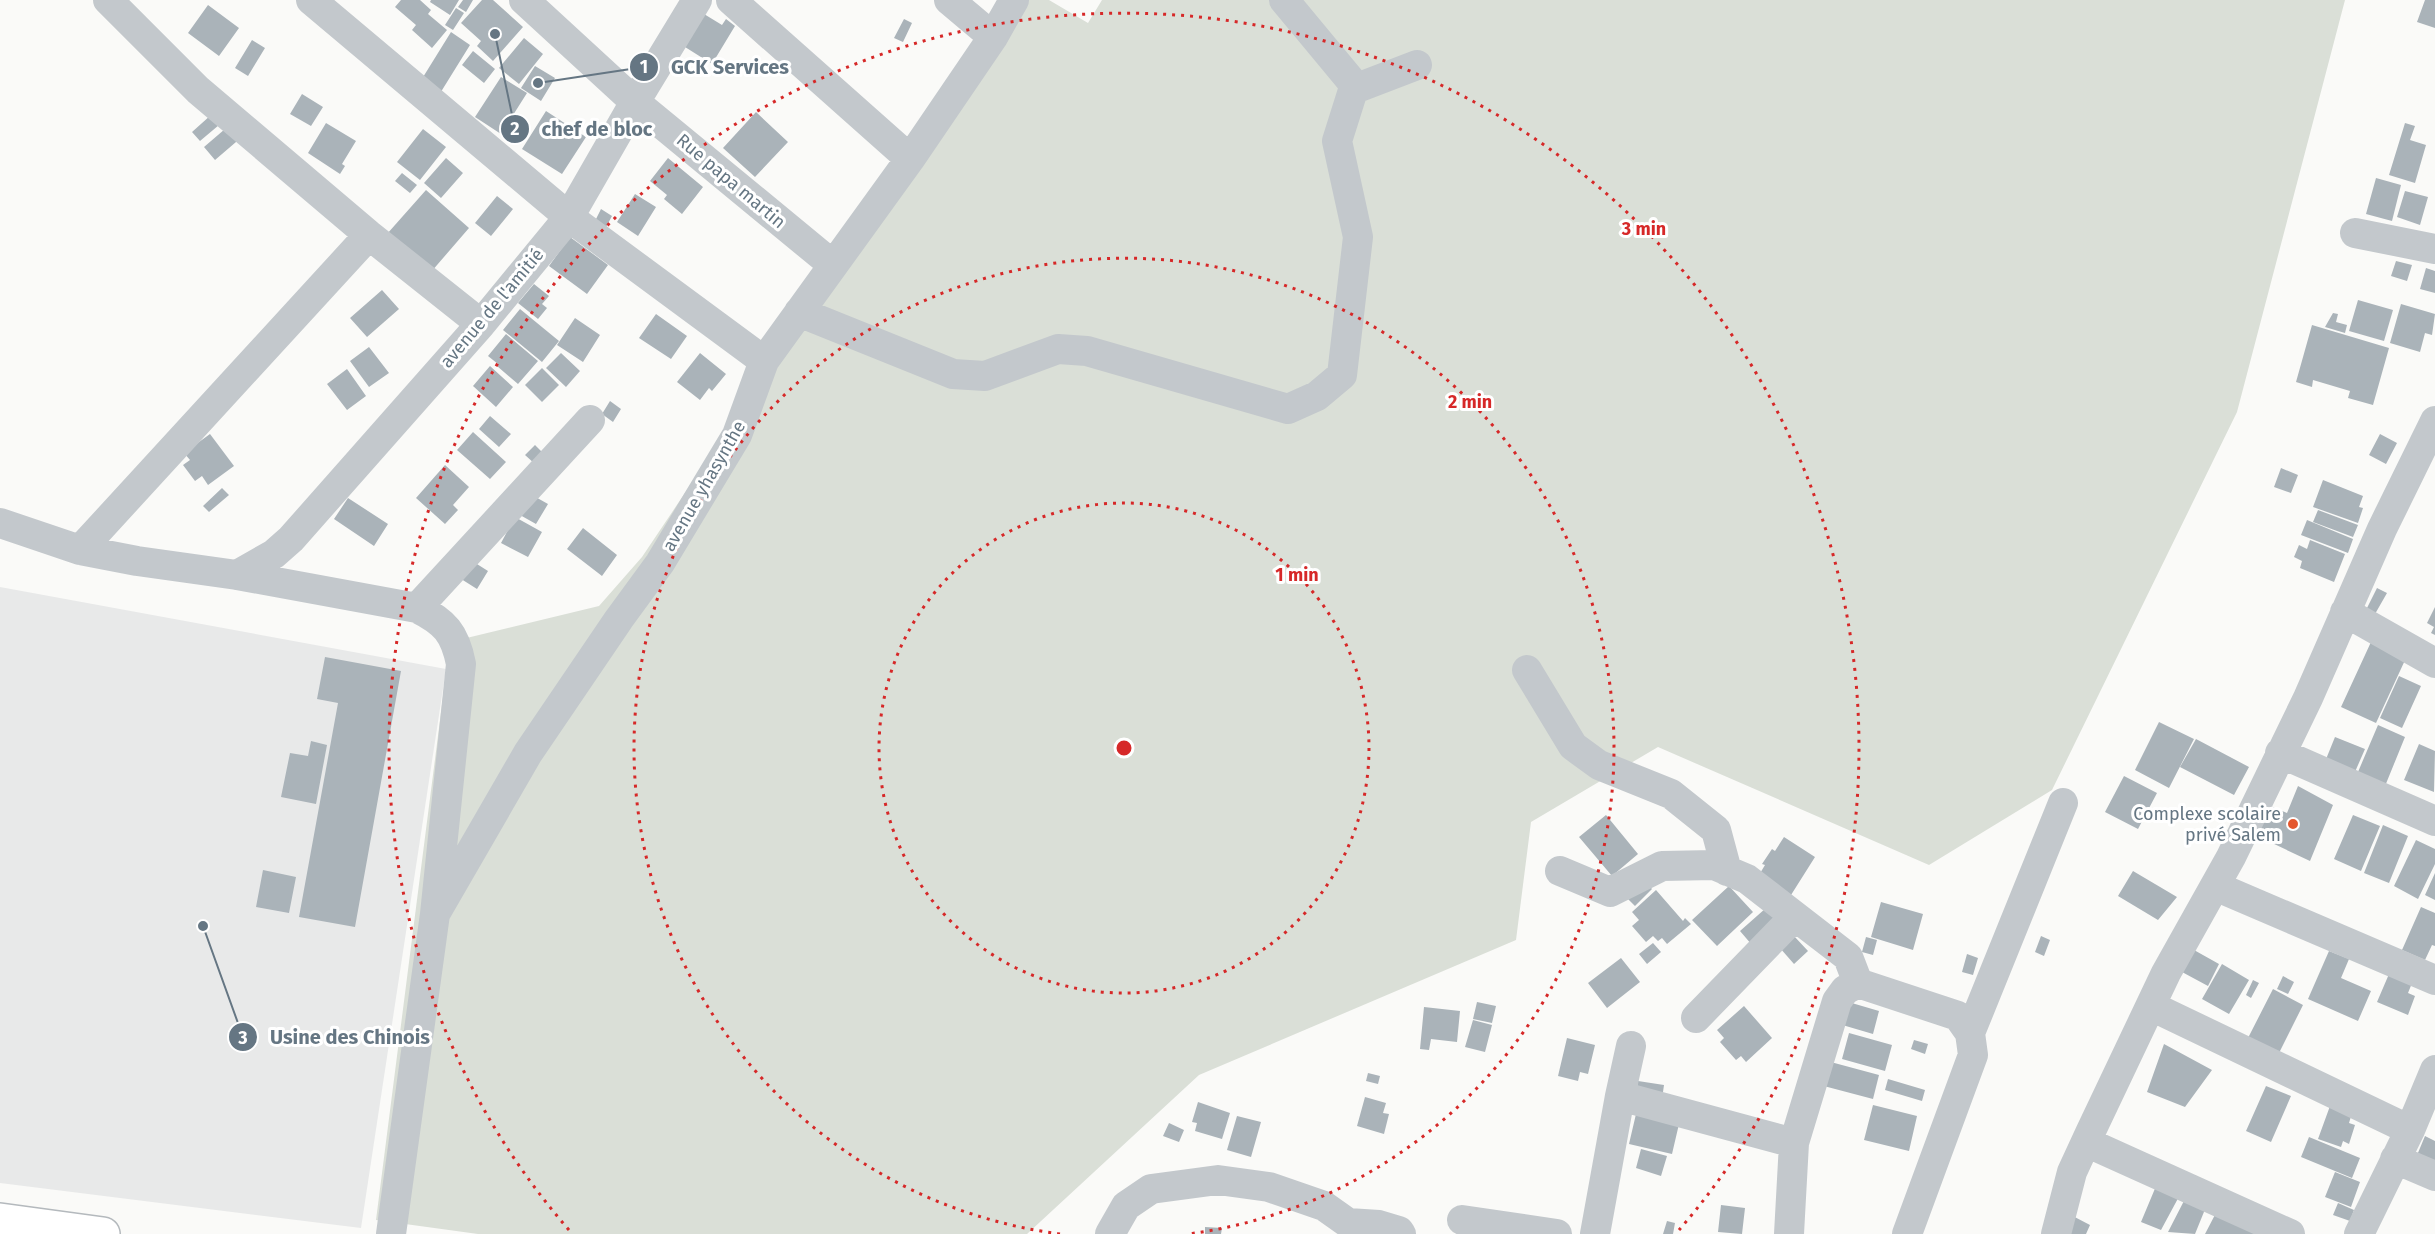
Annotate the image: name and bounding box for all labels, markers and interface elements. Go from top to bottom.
callout: GCK Services [629,48,801,86]
text: GCK Services [671,55,789,79]
text: 1 [640,56,648,78]
callout: chef de bloc [500,110,665,148]
text: chef de bloc [542,117,653,141]
text: 2 [510,118,520,140]
street label: Rue papa martin [672,129,790,233]
text: 3 min [1621,218,1666,240]
street label: avenue de l'amitié [436,244,548,372]
text: 2 min [1448,391,1492,413]
street label: avenue yhasynthe [658,417,750,555]
text: 1 min [1275,564,1319,586]
centre of rings [1114,738,1134,758]
place label: Complexe scolaire privé Salem [2133,803,2281,846]
marker: Complexe scolaire privé Salem [2286,817,2300,831]
callout: Usine des Chinois [228,1018,442,1056]
text: Usine des Chinois [270,1025,430,1049]
text: 3 [237,1027,248,1049]

